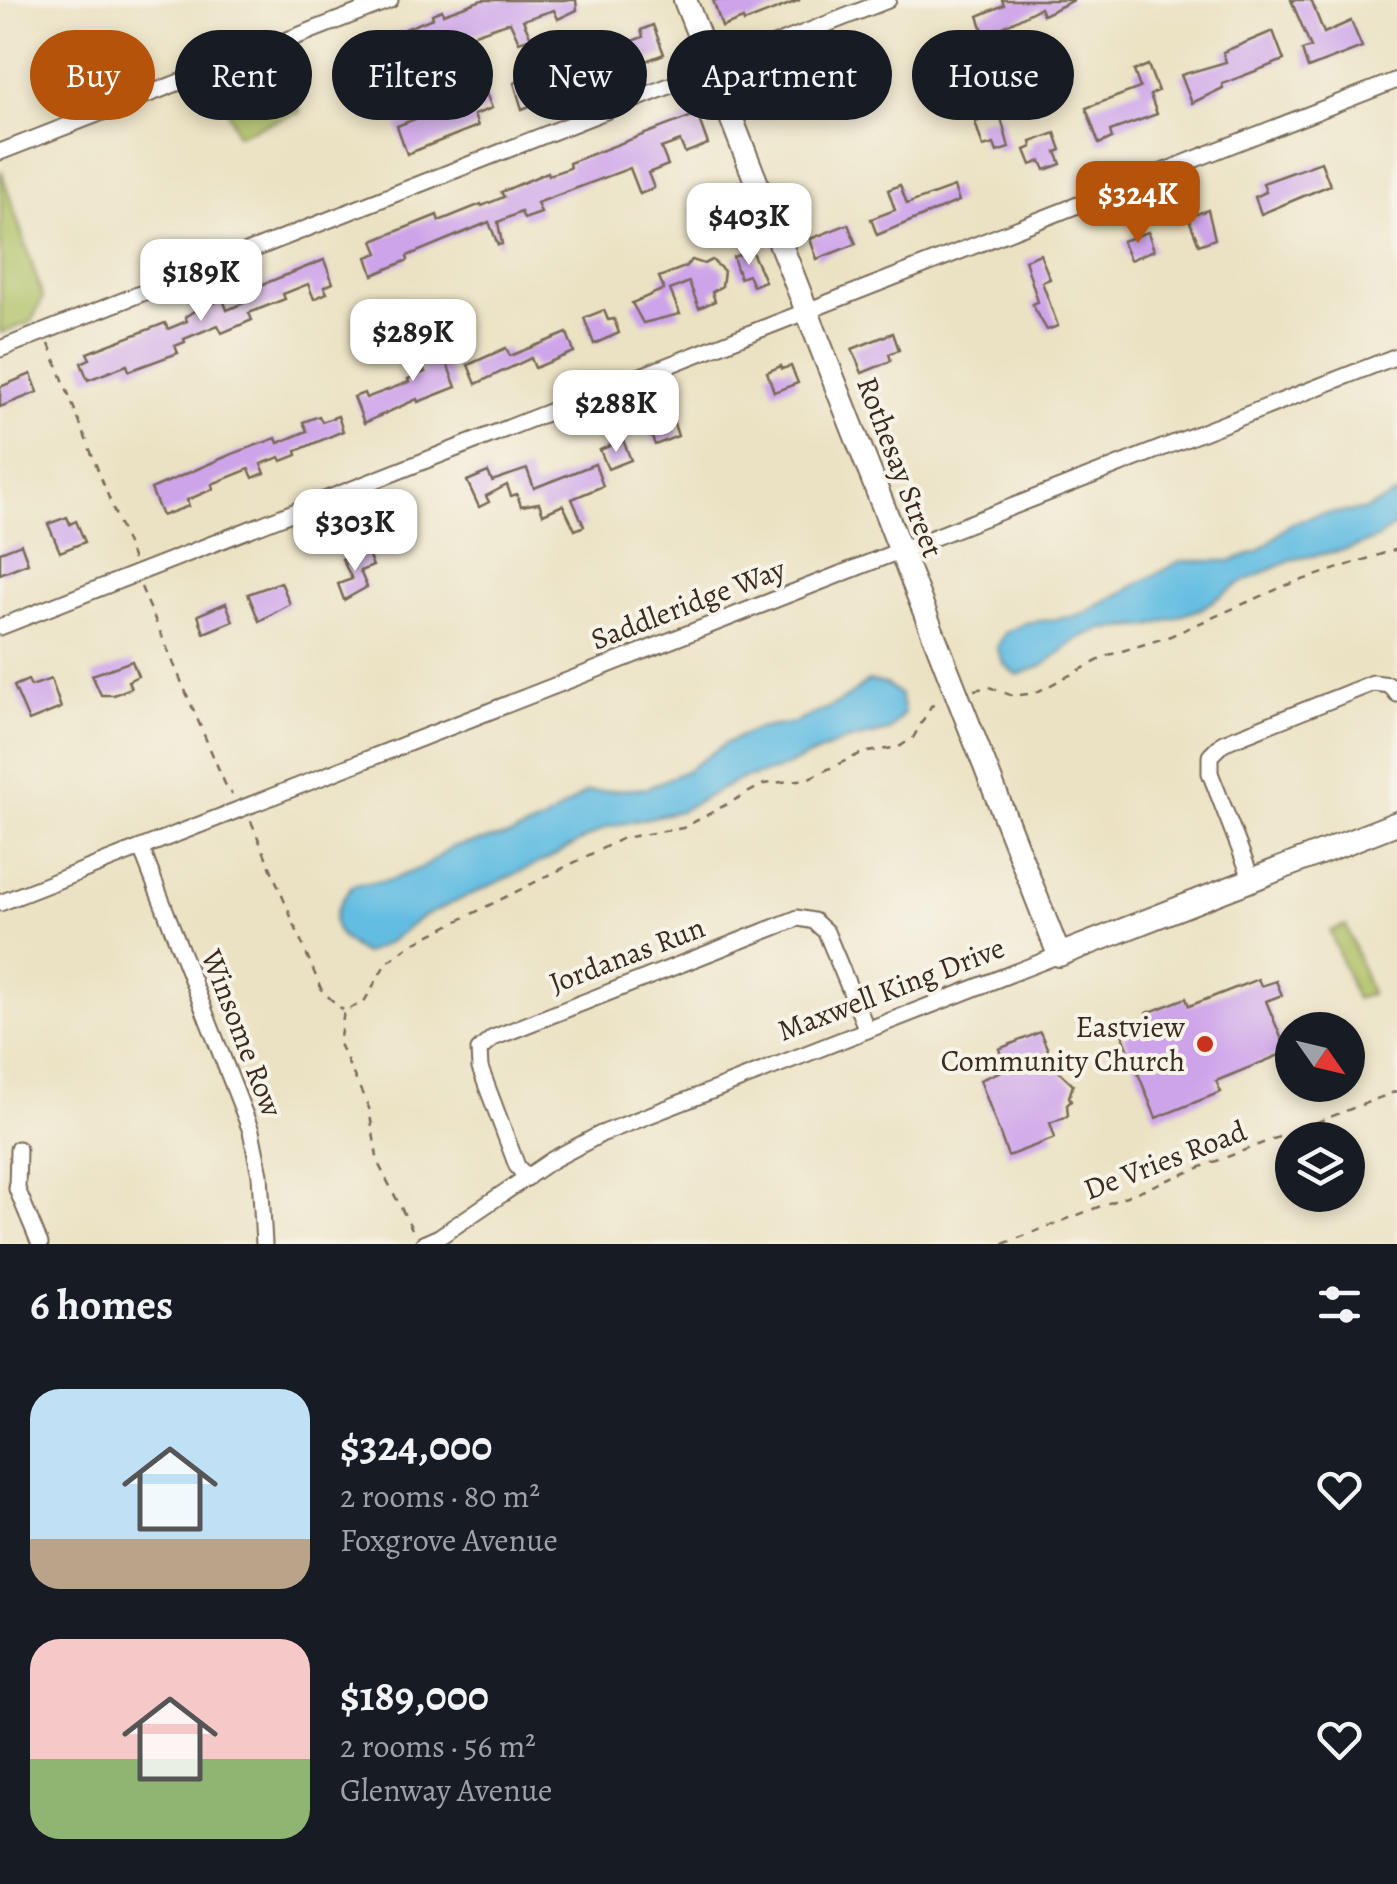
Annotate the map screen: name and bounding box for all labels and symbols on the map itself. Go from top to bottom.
pin: $324K [1068,161,1208,246]
pin: $403K [679,183,819,268]
pin: $189K [131,239,271,324]
pin: $289K [343,299,483,384]
pin: $288K [546,370,686,455]
street label: Rothesay Street [847,371,953,563]
pin: $303K [285,489,425,574]
street label: Saddleridge Way [585,548,791,659]
street label: Jordanas Run [544,907,710,1003]
street label: Maxwell King Drive [772,927,1010,1051]
street label: Winsome Row [191,943,293,1123]
place label: Eastview Community Church [941,1007,1186,1081]
north arrow [1275,1012,1365,1102]
marker: Eastview Community Church [1194,1033,1216,1055]
street label: De Vries Road [1078,1110,1253,1209]

